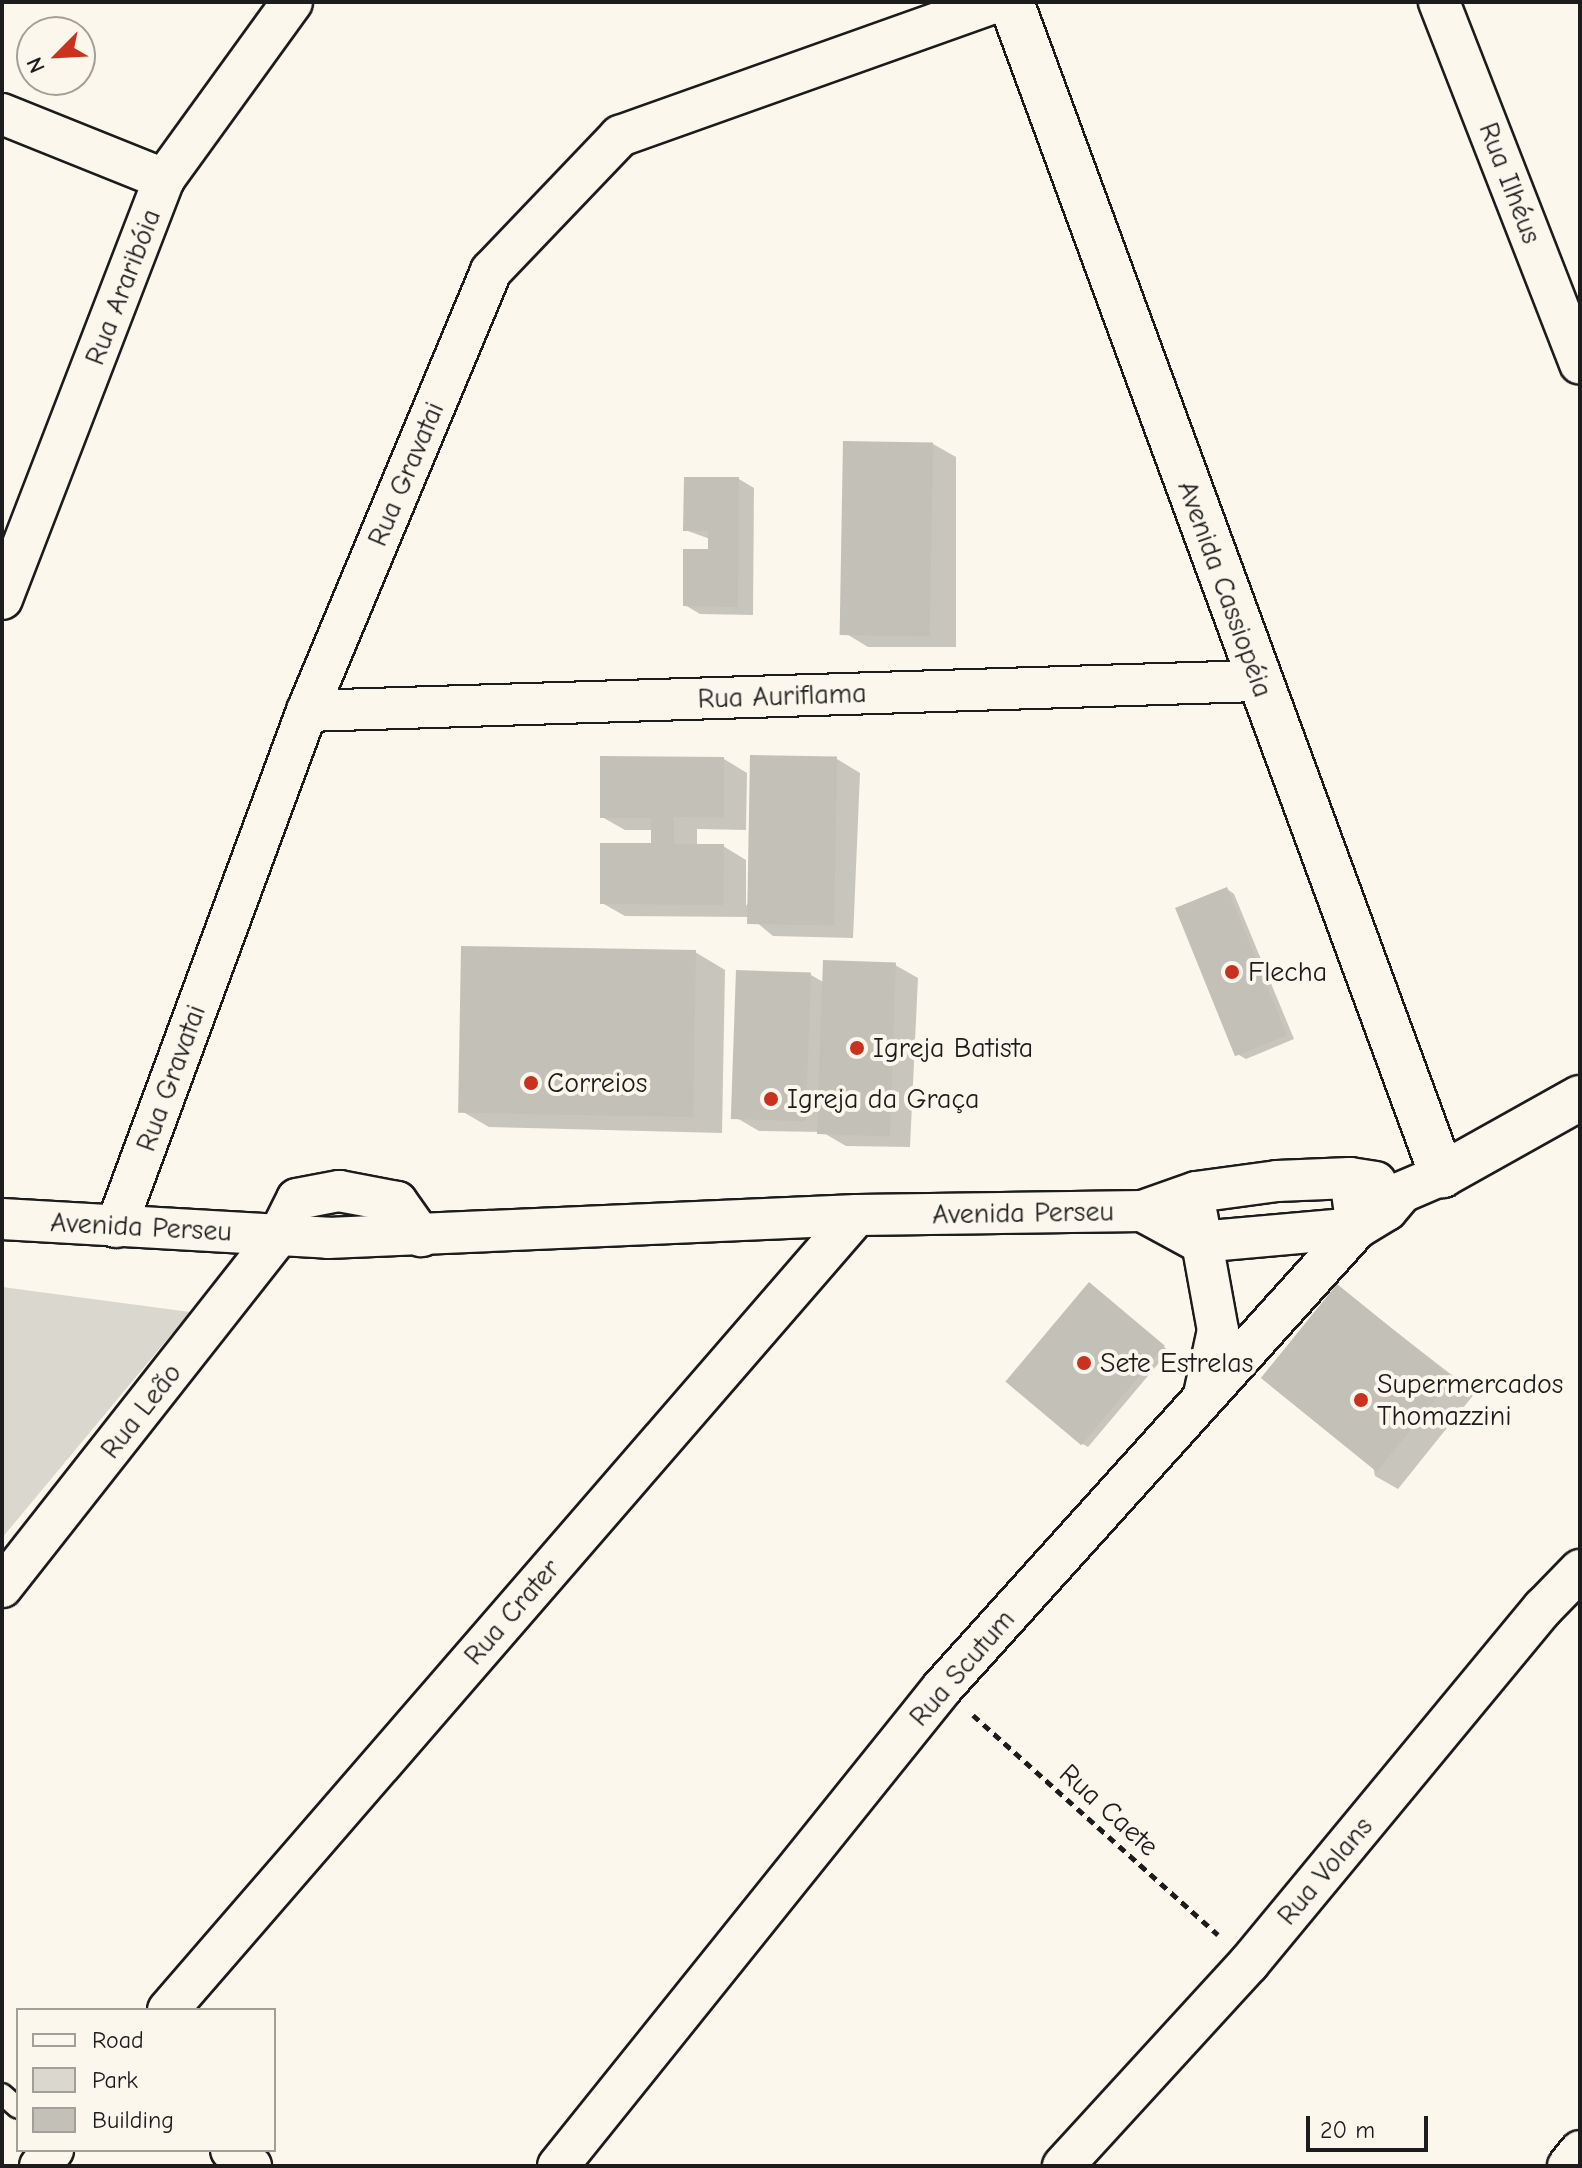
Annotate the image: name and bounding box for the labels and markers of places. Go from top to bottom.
place label: Flecha [1248,955,1327,989]
marker: Flecha [1223,963,1241,981]
place label: Igreja Batista [873,1031,1033,1065]
marker: Igreja Batista [848,1039,866,1057]
place label: Correios [547,1066,647,1100]
marker: Correios [522,1074,540,1092]
place label: Igreja da Graça [787,1082,979,1116]
marker: Igreja da Graça [762,1090,780,1108]
place label: Sete Estrelas [1100,1346,1253,1380]
marker: Sete Estrelas [1075,1354,1093,1372]
place label: Supermercados Thomazzini [1377,1367,1563,1433]
marker: Supermercados Thomazzini [1352,1391,1370,1409]

